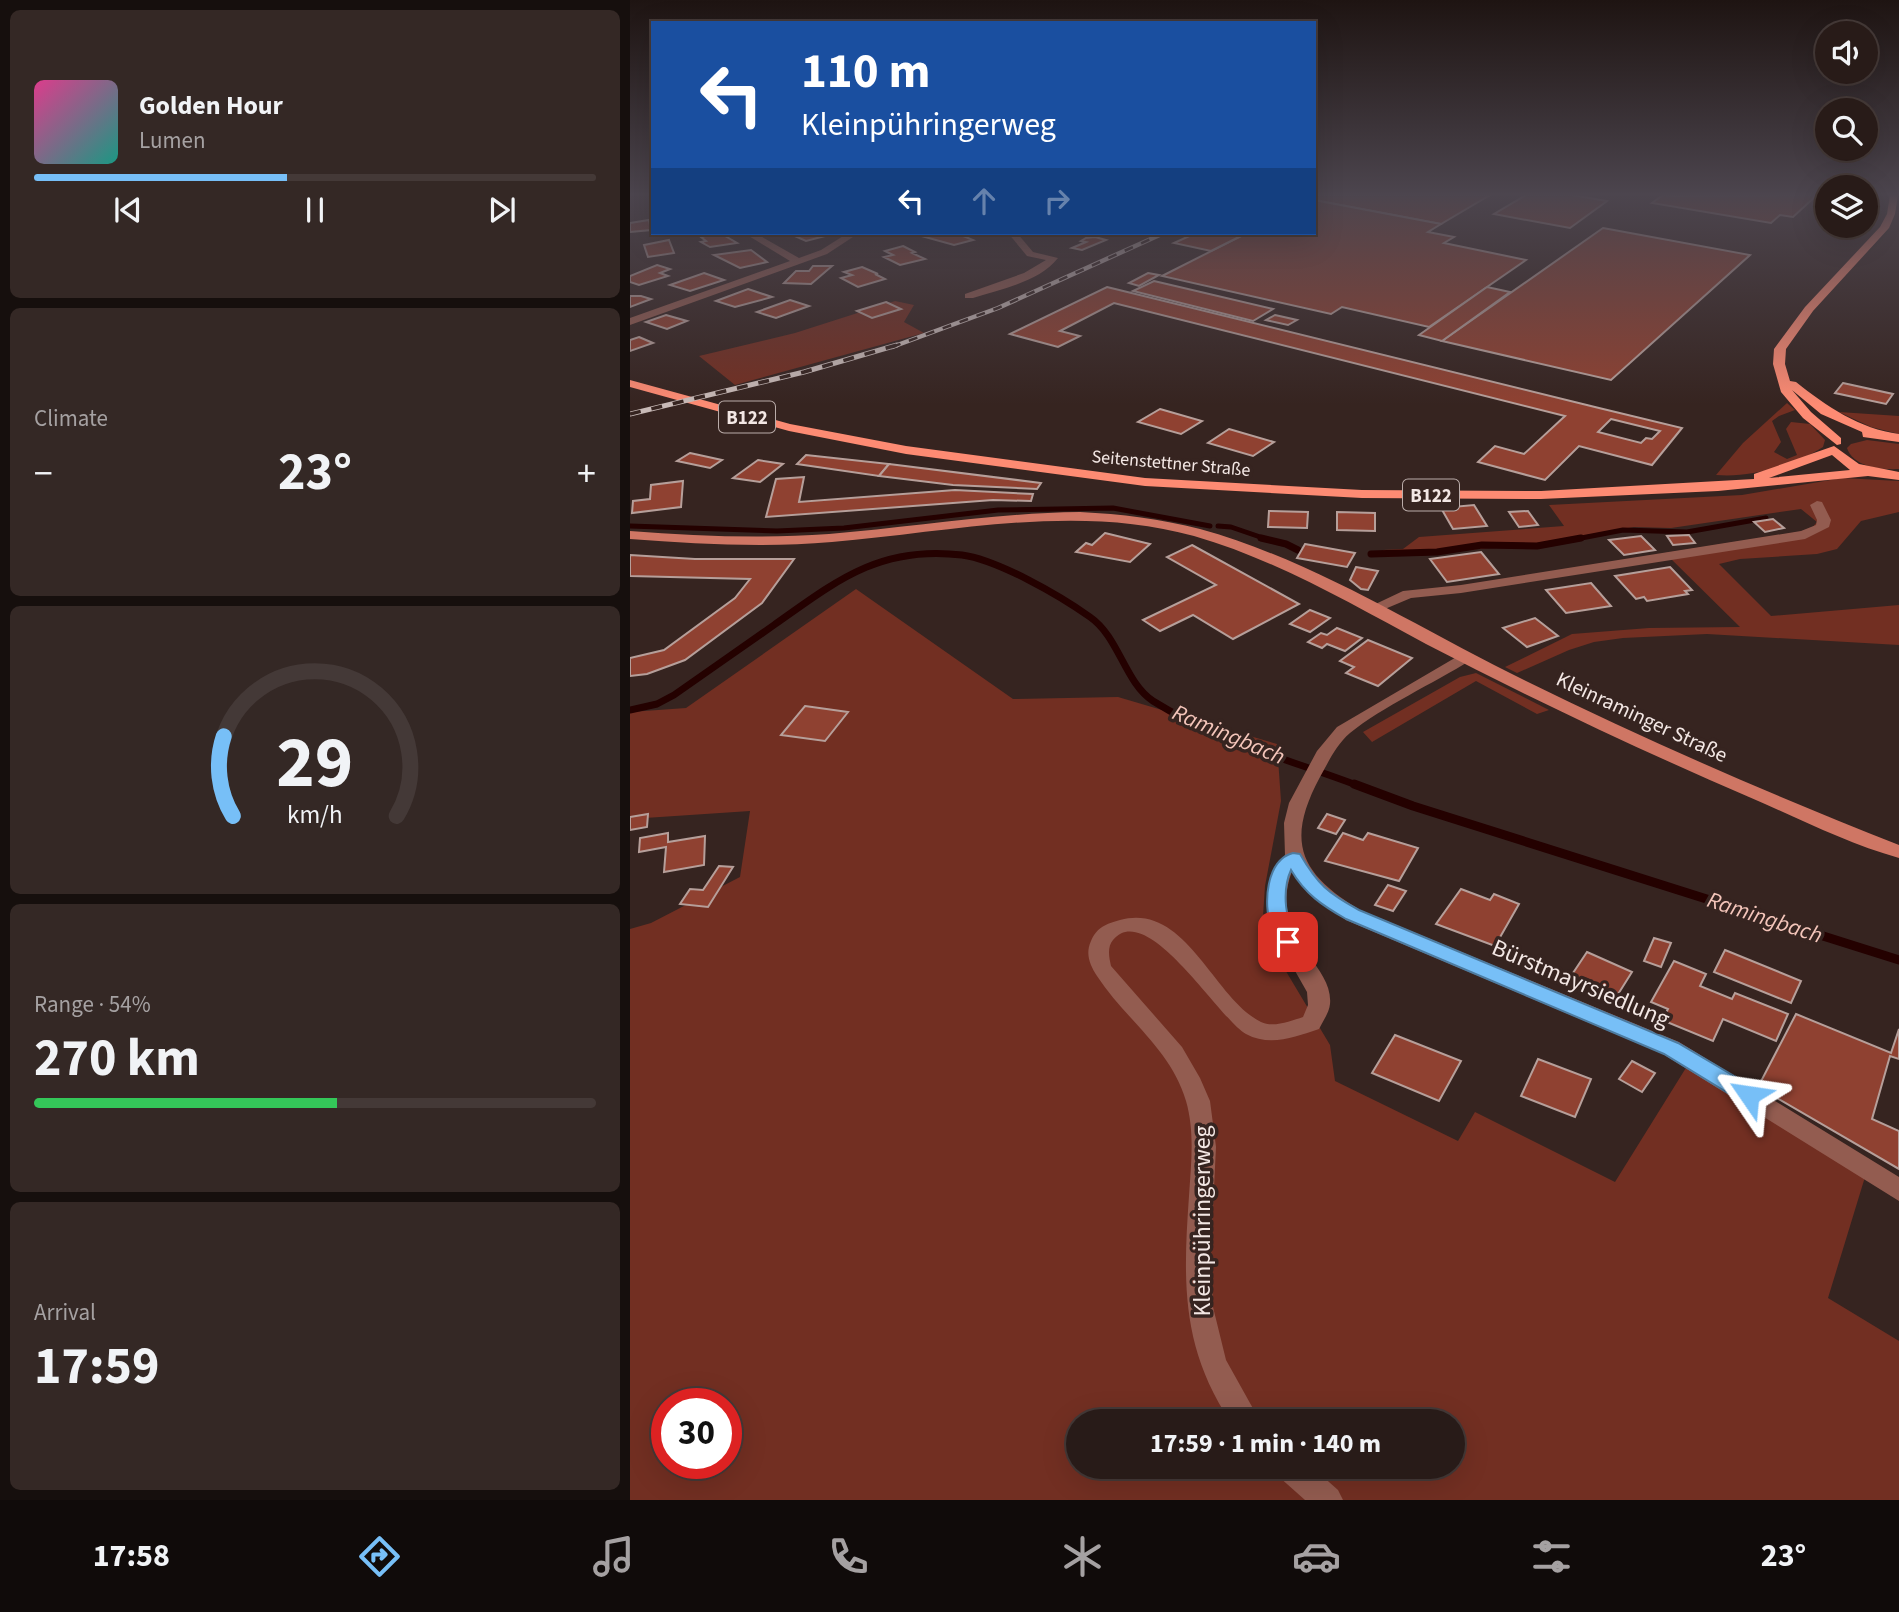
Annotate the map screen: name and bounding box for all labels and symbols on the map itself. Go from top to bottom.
road number: B122 [719,402,775,432]
street label: Seitenstettner Straße [1091,444,1251,483]
road number: B122 [1403,480,1459,510]
street label: Kleinraminger Straße [1551,664,1733,770]
water label: Ramingbach [1167,696,1290,773]
water label: Ramingbach [1703,883,1827,952]
pin [1258,912,1318,972]
street label: Bürstmayrsiedlung [1486,930,1675,1037]
position arrow [1712,1058,1786,1132]
street label: Kleinpühringerweg [1185,1125,1220,1317]
speed limit sign: 30 [651,1388,742,1479]

